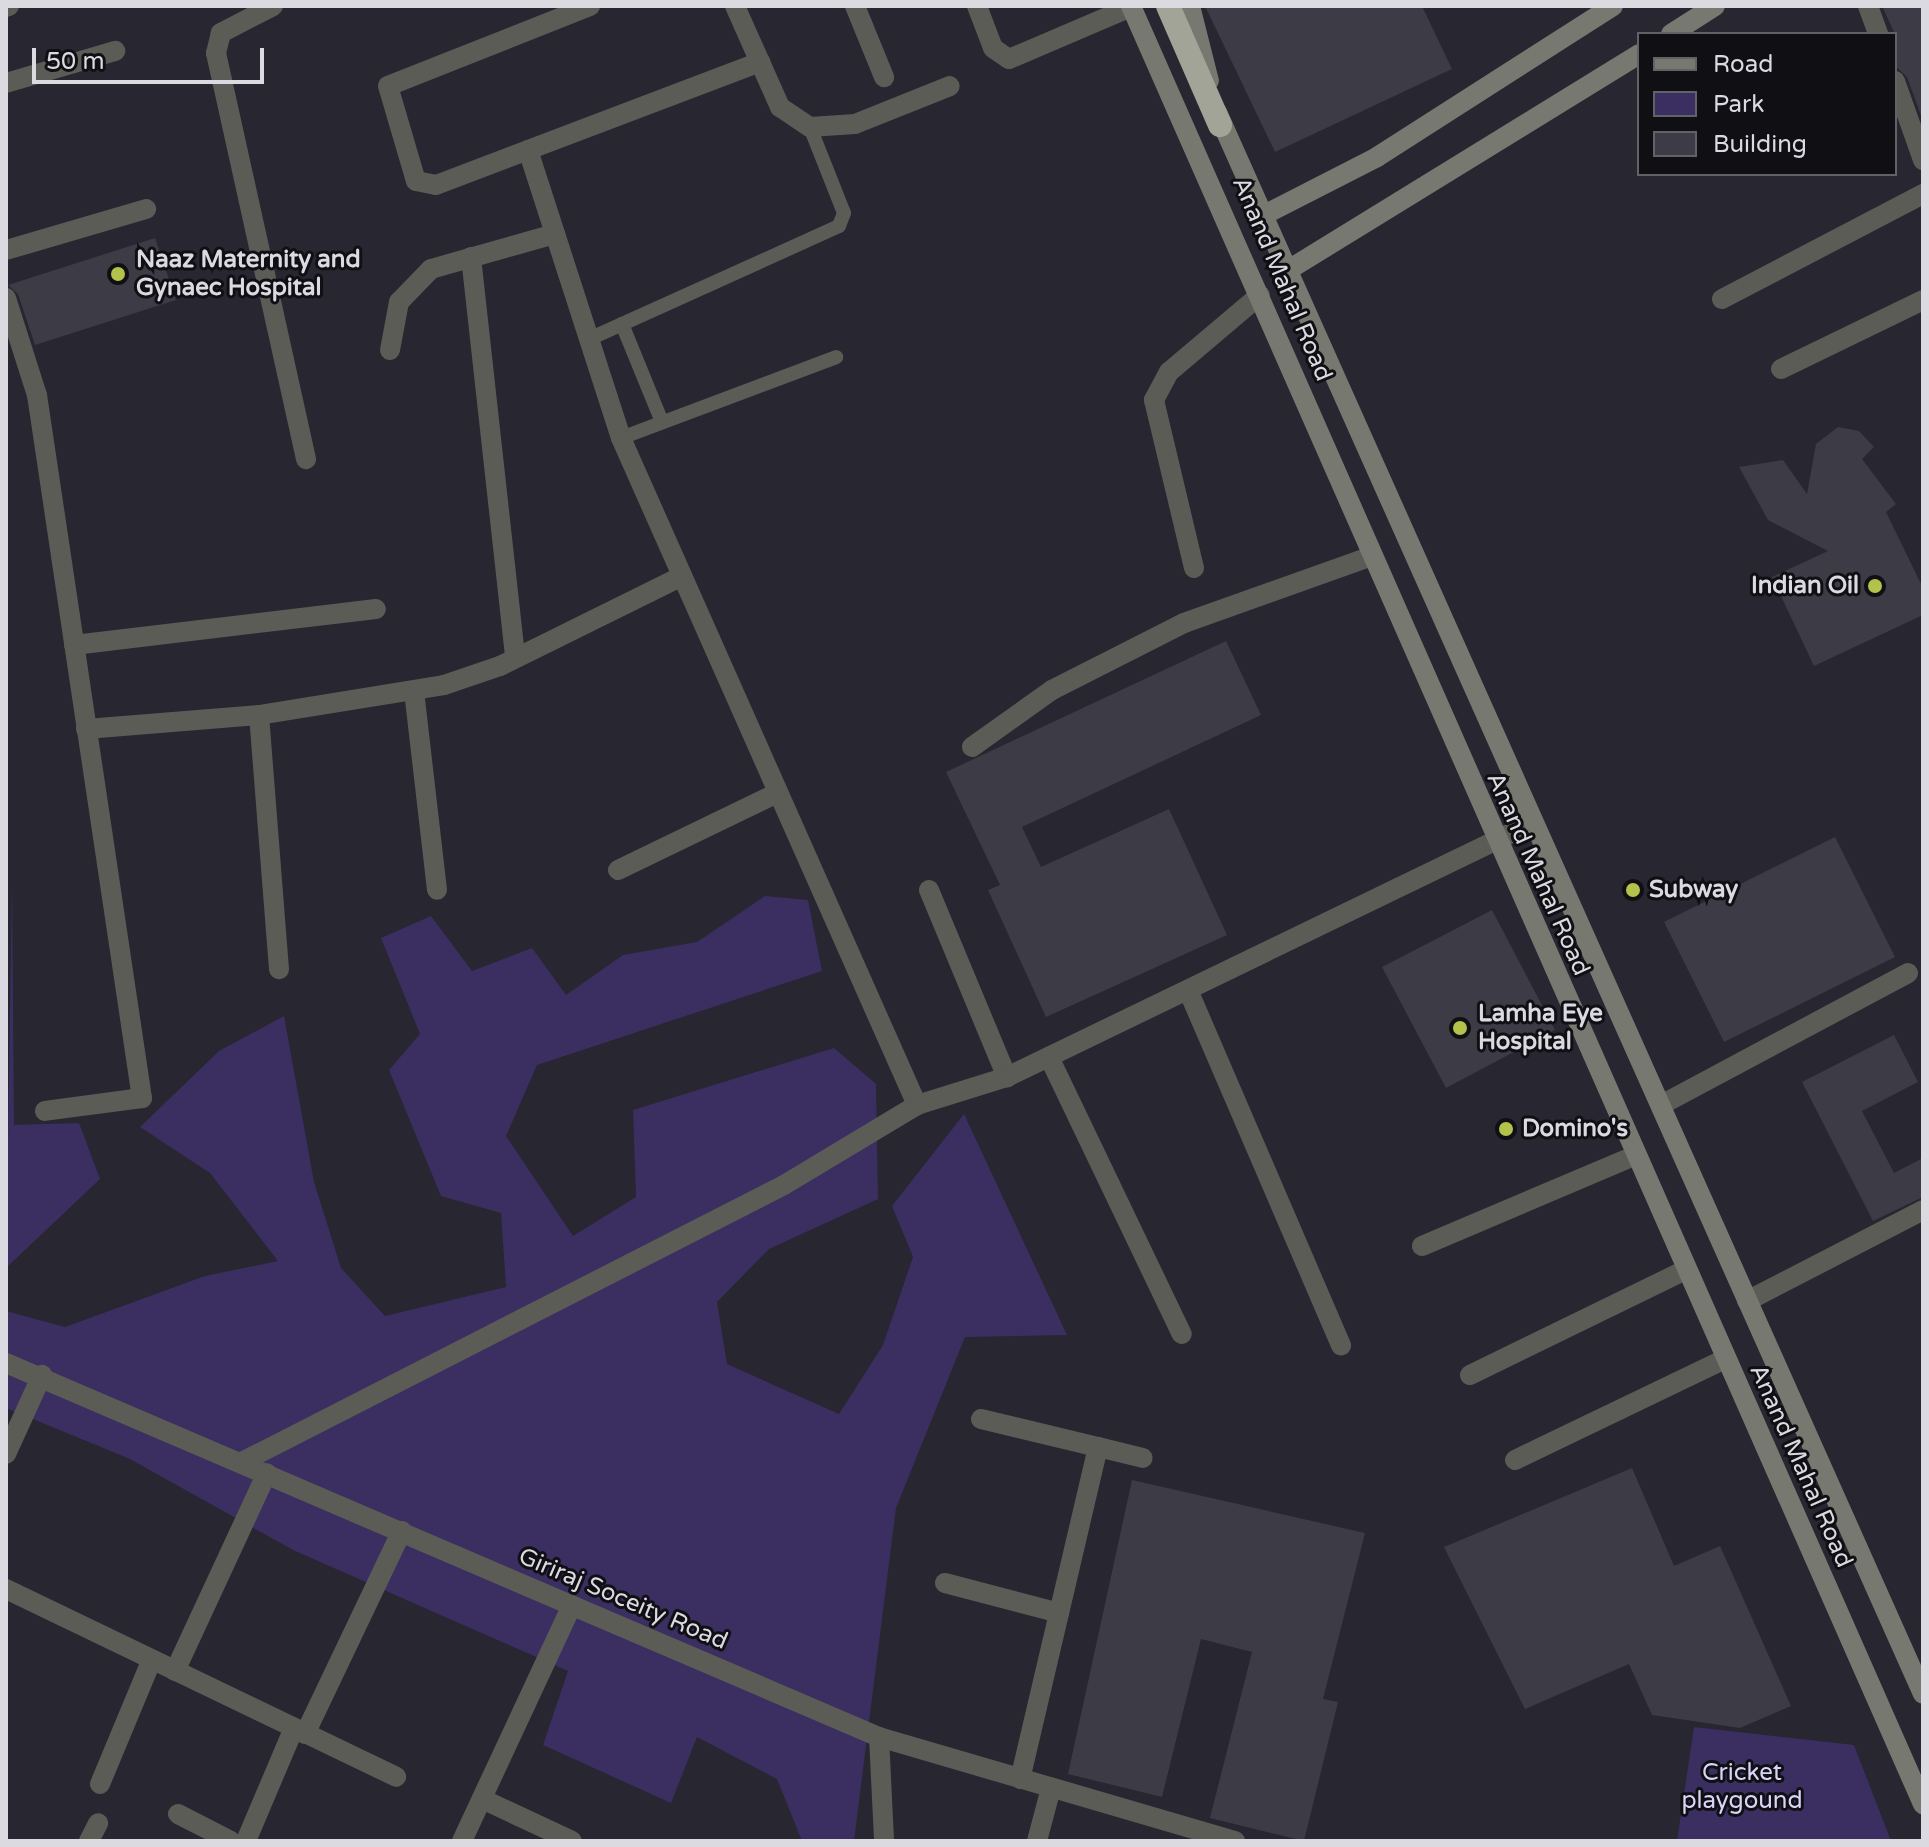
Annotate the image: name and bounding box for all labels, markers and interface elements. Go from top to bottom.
scale bar [36,32,268,82]
legend [1637,32,1897,176]
text: 50 m [46,47,104,76]
text: Road [1713,50,1773,79]
text: Park [1713,90,1764,119]
text: Building [1713,130,1807,159]
street label: Anand Mahal Road [1226,173,1338,385]
place label: Naaz Maternity and Gynaec Hospital [136,246,361,302]
marker: Naaz Maternity and Gynaec Hospital [107,263,129,285]
place label: Indian Oil [1751,572,1859,600]
marker: Indian Oil [1866,577,1884,595]
street label: Anand Mahal Road [1480,768,1596,980]
place label: Subway [1649,876,1738,904]
marker: Subway [1624,881,1642,899]
place label: Lamha Eye Hospital [1478,1000,1603,1056]
marker: Lamha Eye Hospital [1449,1017,1471,1039]
place label: Domino's [1522,1115,1628,1143]
marker: Domino's [1497,1120,1515,1138]
street label: Anand Mahal Road [1743,1360,1859,1572]
street label: Giriraj Soceity Road [514,1542,732,1656]
park label: Cricket playgound [1681,1759,1803,1815]

